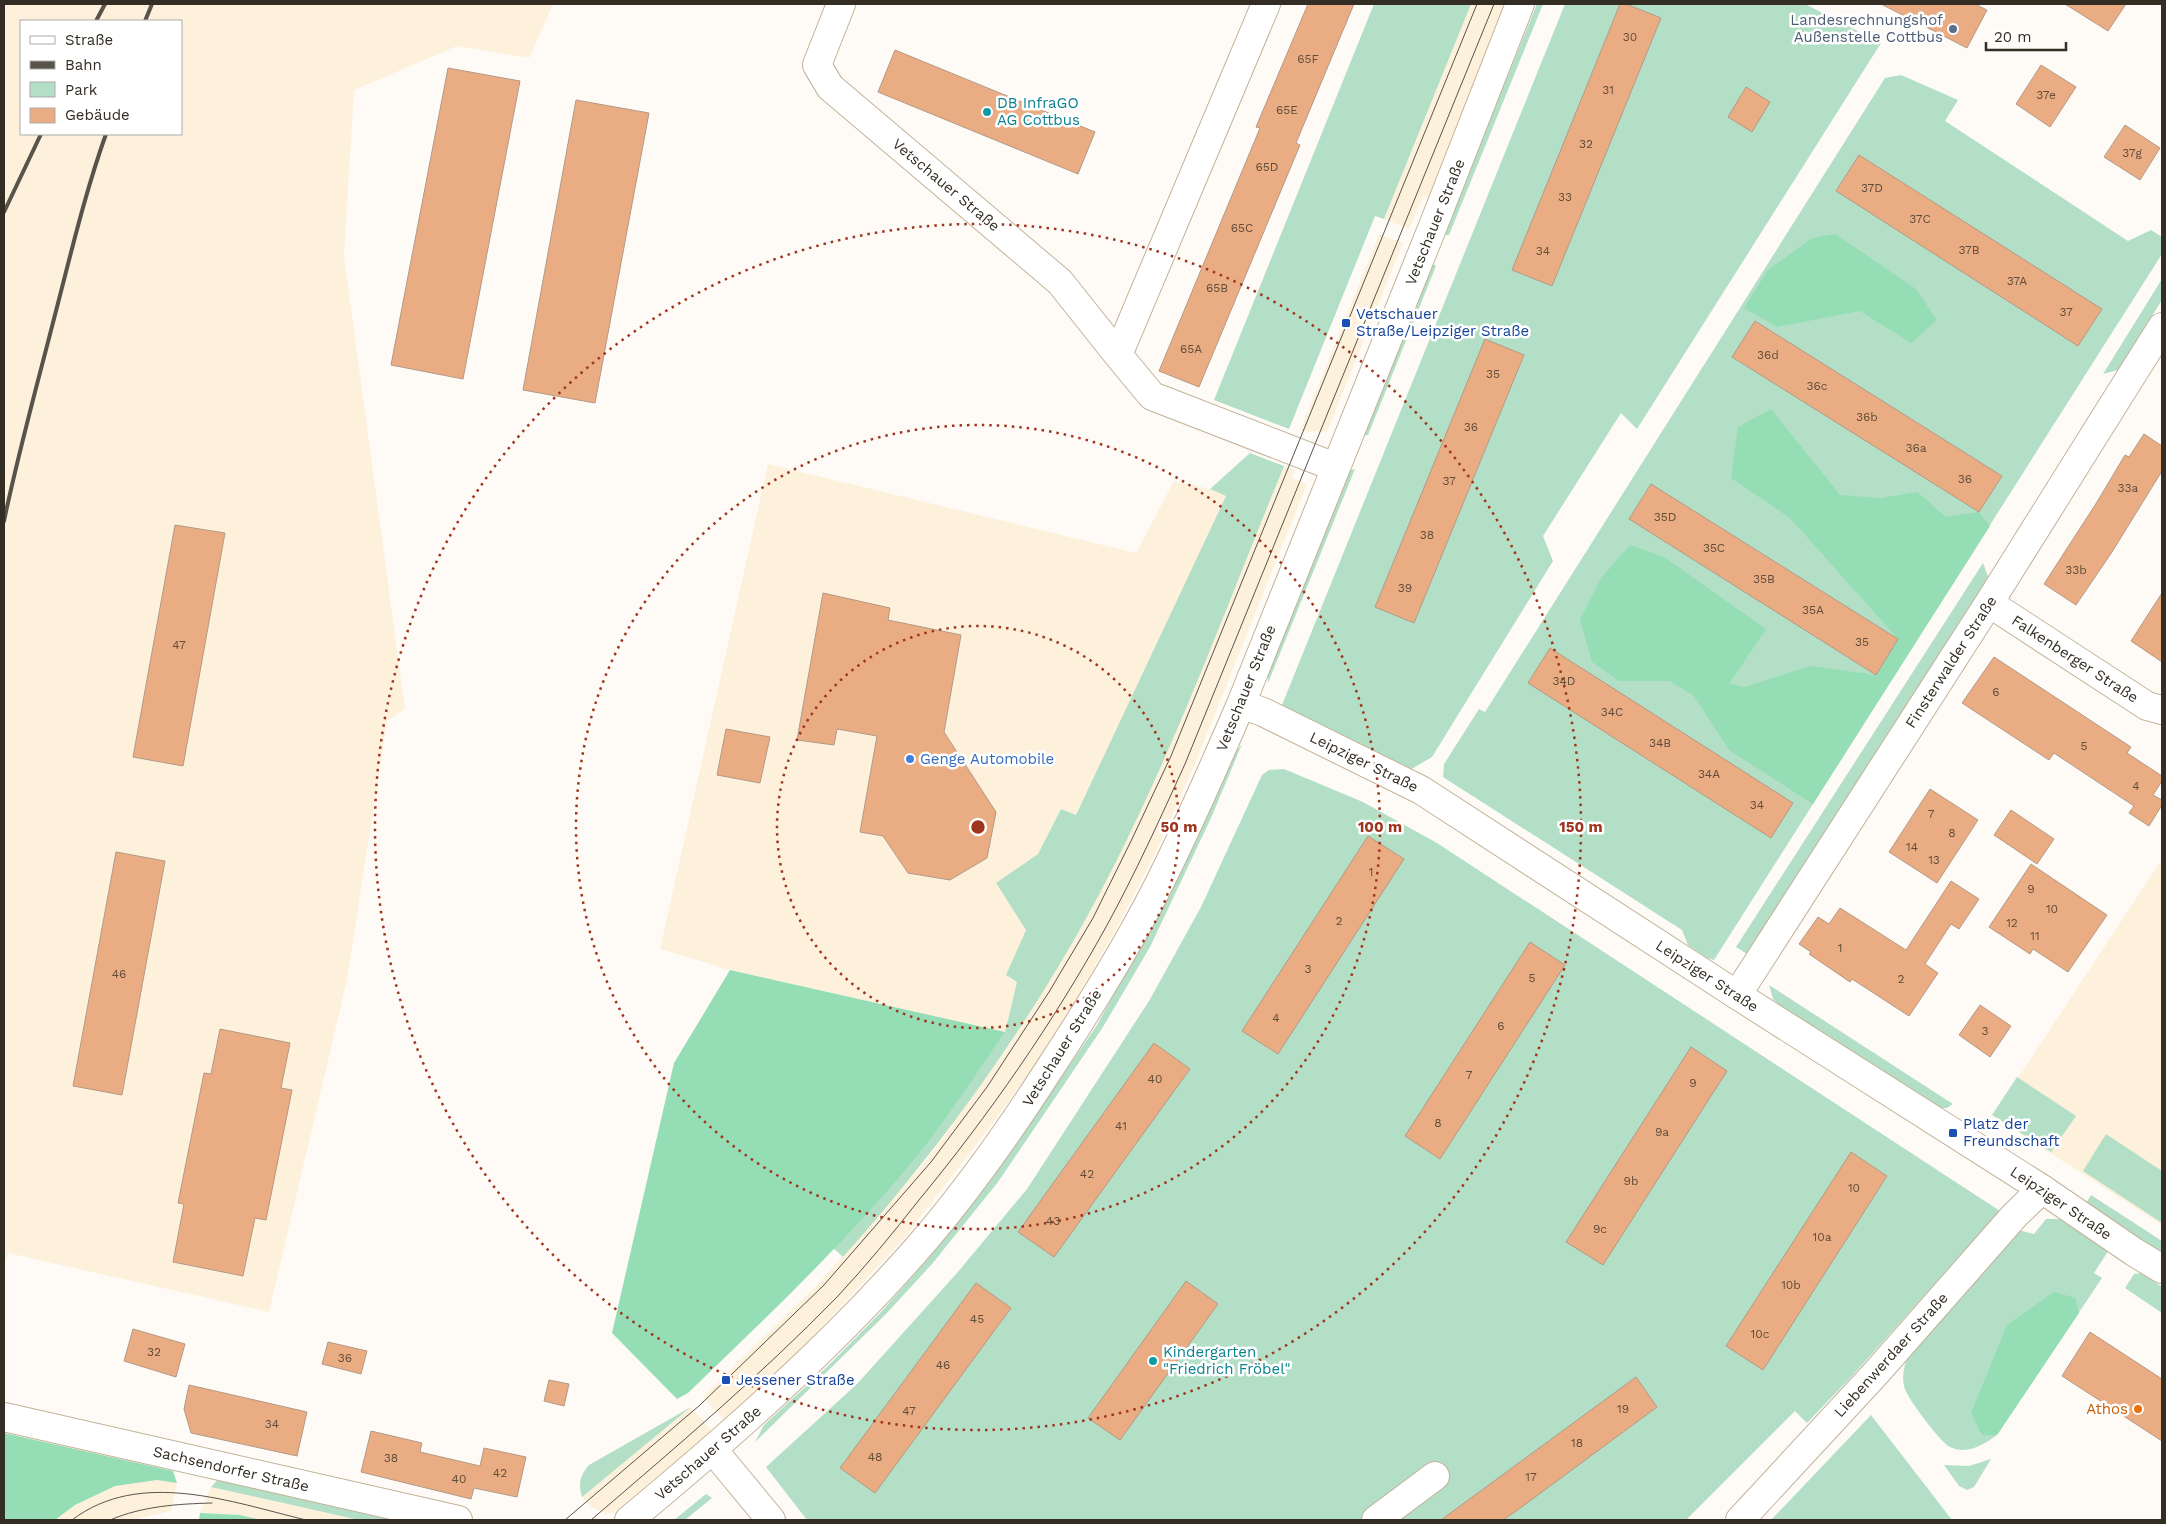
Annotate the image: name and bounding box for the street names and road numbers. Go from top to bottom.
street label: Vetschauer Straße [889,135,1003,235]
street label: Vetschauer Straße [1401,156,1469,288]
street label: Finsterwalder Straße [1902,593,2000,731]
street label: Falkenberger Straße [2008,611,2142,707]
street label: Vetschauer Straße [1212,622,1280,754]
street label: Leipziger Straße [1307,728,1421,796]
street label: Leipziger Straße [1652,936,1762,1016]
street label: Vetschauer Straße [1019,986,1105,1110]
street label: Leipziger Straße [2007,1162,2115,1244]
street label: Liebenwerdaer Straße [1830,1289,1952,1421]
street label: Vetschauer Straße [651,1402,765,1504]
street label: Sachsendorfer Straße [151,1442,311,1496]

